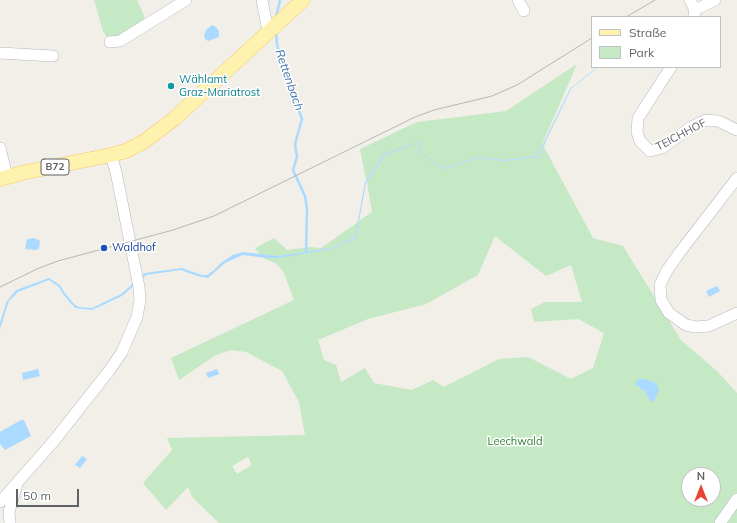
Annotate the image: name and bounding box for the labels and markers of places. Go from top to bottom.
place label: Wählamt Graz-Mariatrost [179,73,260,99]
marker: Wählamt Graz-Mariatrost [166,81,176,91]
place label: Waldhof [112,241,156,255]
marker: Waldhof [99,243,109,253]

